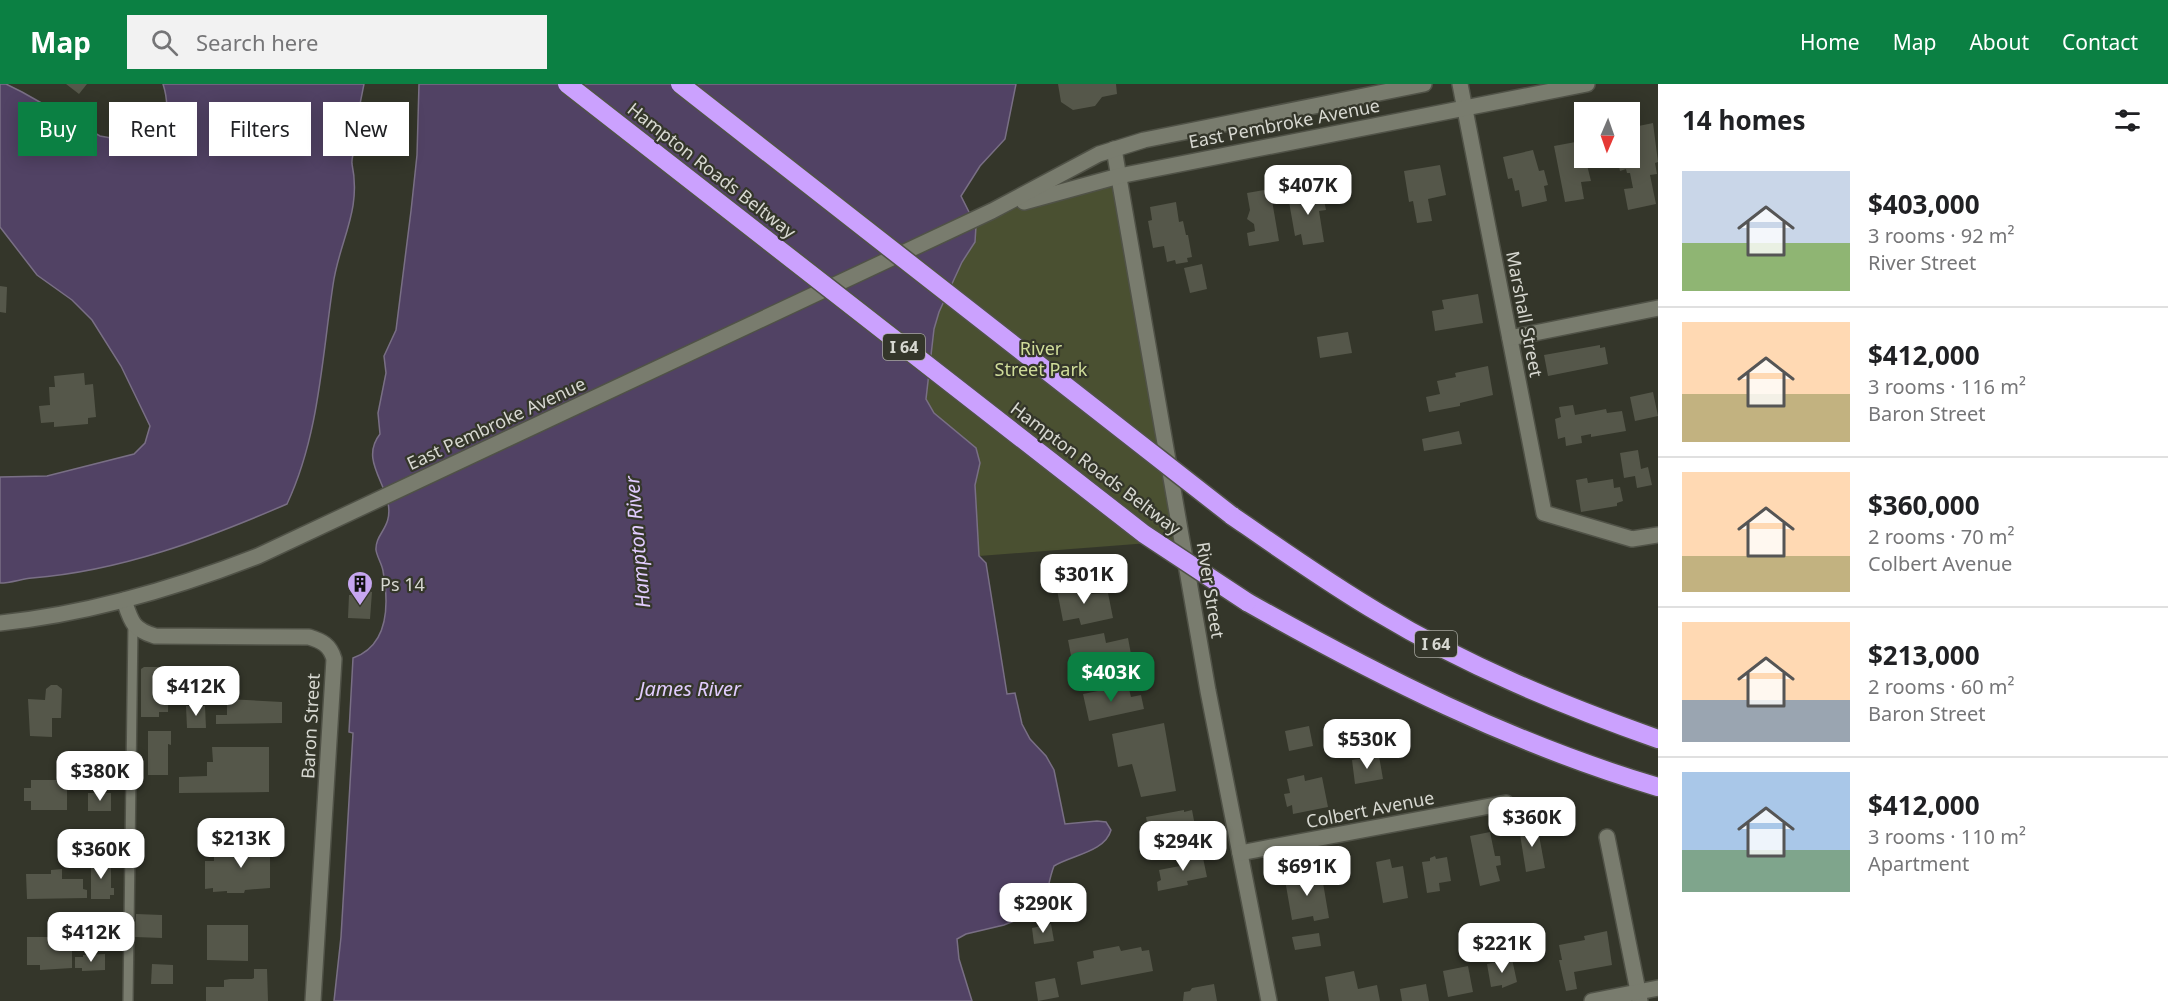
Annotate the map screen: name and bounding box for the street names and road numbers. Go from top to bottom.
street label: East Pembroke Avenue [1186,93,1382,153]
street label: Hampton Roads Beltway [623,97,802,244]
street label: Marshall Street [1501,249,1549,380]
road number: I 64 [883,334,925,360]
street label: East Pembroke Avenue [403,371,589,475]
street label: Hampton Roads Beltway [1006,396,1187,541]
street label: River Street [1192,540,1231,641]
road number: I 64 [1415,631,1457,657]
street label: Baron Street [295,672,325,779]
street label: Colbert Avenue [1304,785,1436,833]

